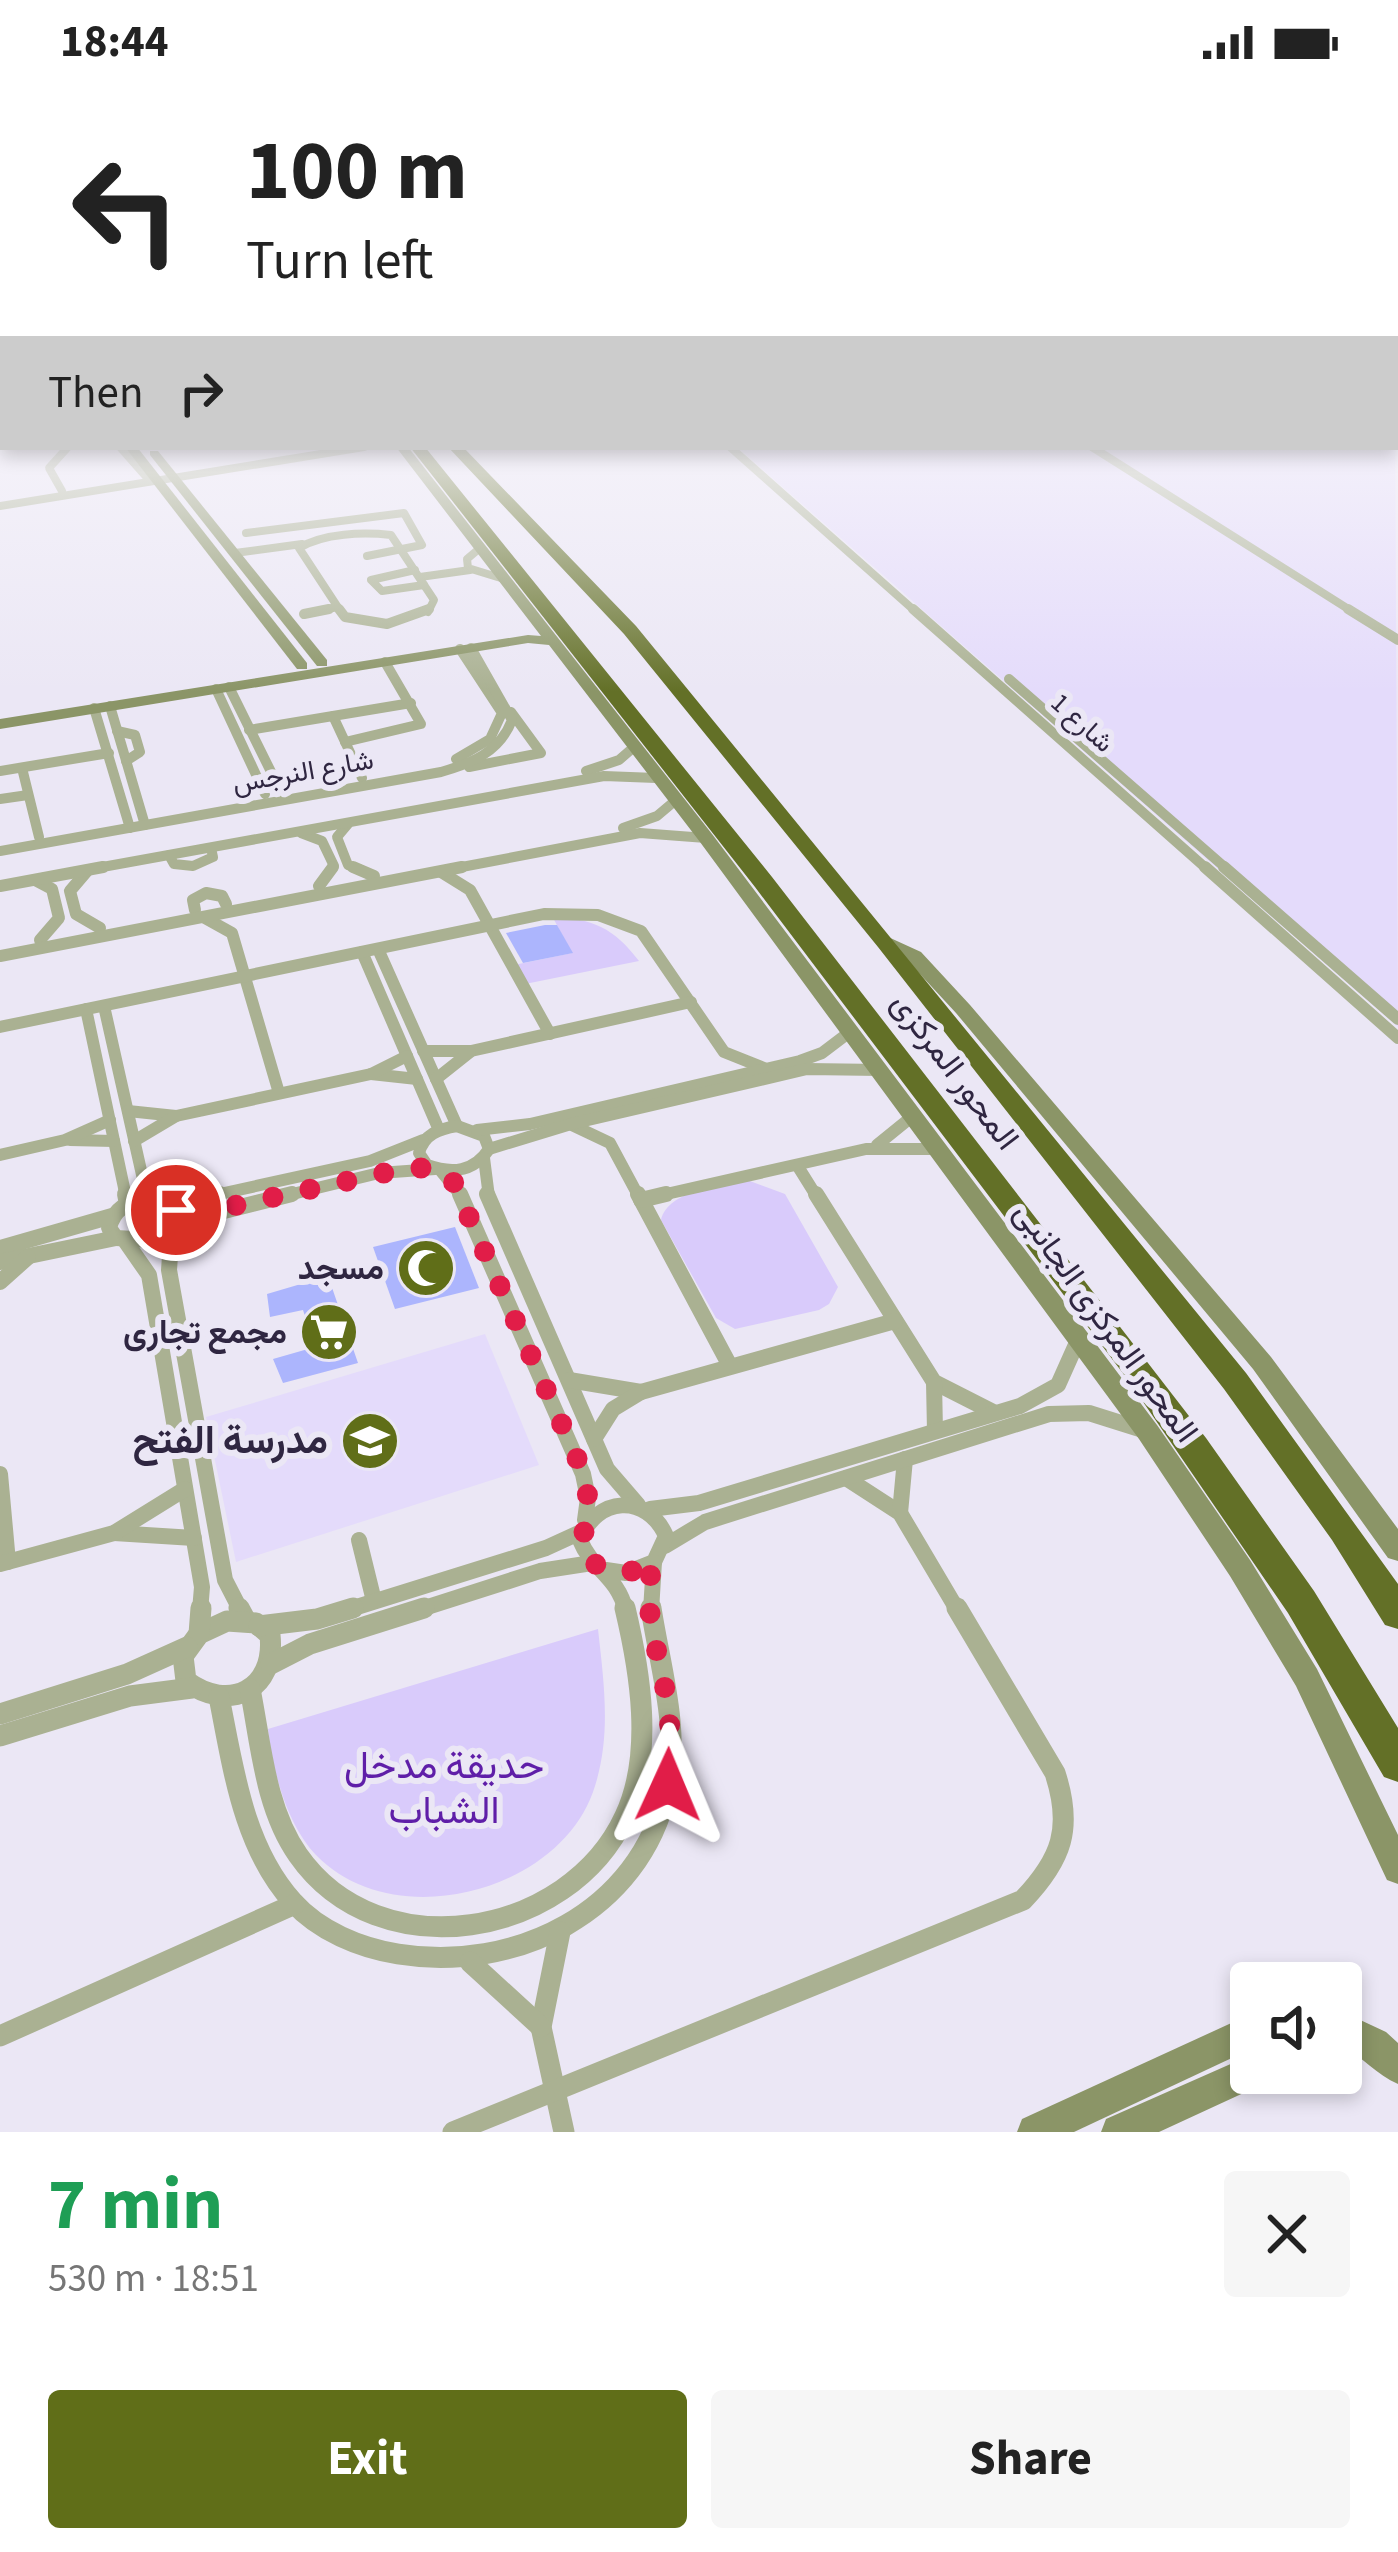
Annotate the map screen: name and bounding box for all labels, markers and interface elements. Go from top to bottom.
text: 18:44 [60,10,169,74]
text: 100 m [246,112,468,232]
icon: left [48,132,204,288]
text: Turn left [246,223,433,300]
icon: right [168,360,234,426]
text: Then [48,361,144,425]
street label: شارع 1 [1042,684,1122,762]
street label: شارع النرجس [229,740,377,804]
street label: المحور المركزى [880,982,1030,1160]
pin [125,1159,227,1261]
icon: arrive [143,1177,209,1243]
street label: المحور المركزى الجانبى [1002,1192,1210,1452]
mosque icon: مسجد [395,1237,457,1299]
place label: مسجد [298,1245,384,1292]
supermarket icon: مجمع تجارى [298,1301,360,1363]
place label: مجمع تجارى [123,1309,287,1356]
school or university icon: مدرسة الفتح [339,1410,401,1472]
place label: مدرسة الفتح [132,1413,328,1469]
position arrow [605,1722,731,1848]
park label: حديقة مدخل الشباب [344,1738,544,1839]
map controls [1230,1962,1362,2094]
button: sound [1230,1962,1362,2094]
text: 7 min [48,2154,223,2257]
button: close [1224,2171,1350,2297]
text: 530 m · 18:51 [48,2251,259,2307]
button: Exit [48,2390,687,2528]
button: Share [711,2390,1350,2528]

